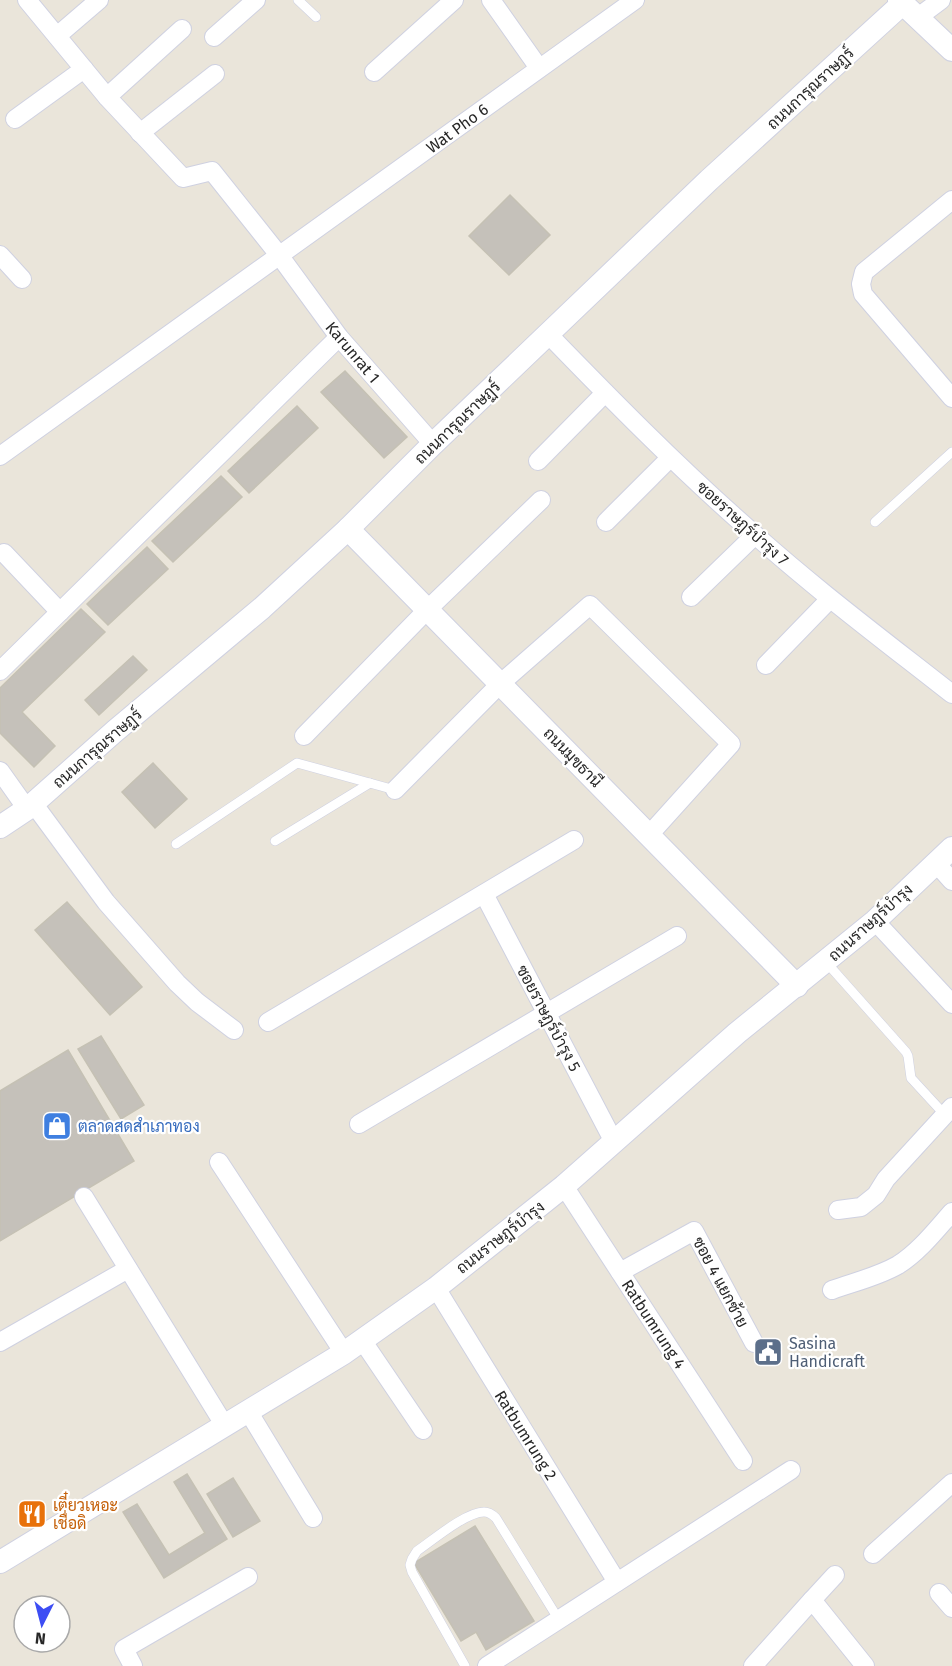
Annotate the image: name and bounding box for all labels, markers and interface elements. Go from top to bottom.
street label: ถนนการุณราษฏร์ [761,41,859,135]
street label: Wat Pho 6 [423,100,492,157]
street label: Karunrat 1 [322,318,384,387]
street label: ถนนการุณราษฏร์ [409,374,506,469]
street label: ซอยราษฎร์บำรุง 7 [692,475,794,571]
street label: ถนนการุณราษฏร์ [47,702,147,794]
street label: ถนนมุขธานี [538,722,607,793]
street label: ถนนราษฎร์บำรุง [822,877,918,967]
street label: ซอยราษฎร์บำรุง 5 [511,960,587,1076]
shop icon: ตลาดสดสำเภาทอง [41,1110,73,1142]
place label: ตลาดสดสำเภาทอง [78,1117,200,1136]
street label: ถนนราษฎร์บำรุง [451,1195,549,1279]
street label: ซอย 4 แยกซ้าย [689,1233,753,1331]
street label: Ratbumrung 4 [618,1276,690,1373]
place label: Sasina Handicraft [789,1334,865,1371]
public building icon: Sasina Handicraft [752,1336,784,1368]
street label: Ratbumrung 2 [491,1387,561,1484]
place label: เตี๋ยวเหอะ เชื่อดิ [53,1491,118,1533]
restaurant icon: เตี๋ยวเหอะ เชื่อดิ [16,1498,48,1530]
north arrow [12,1594,72,1654]
text: N [34,1628,47,1648]

